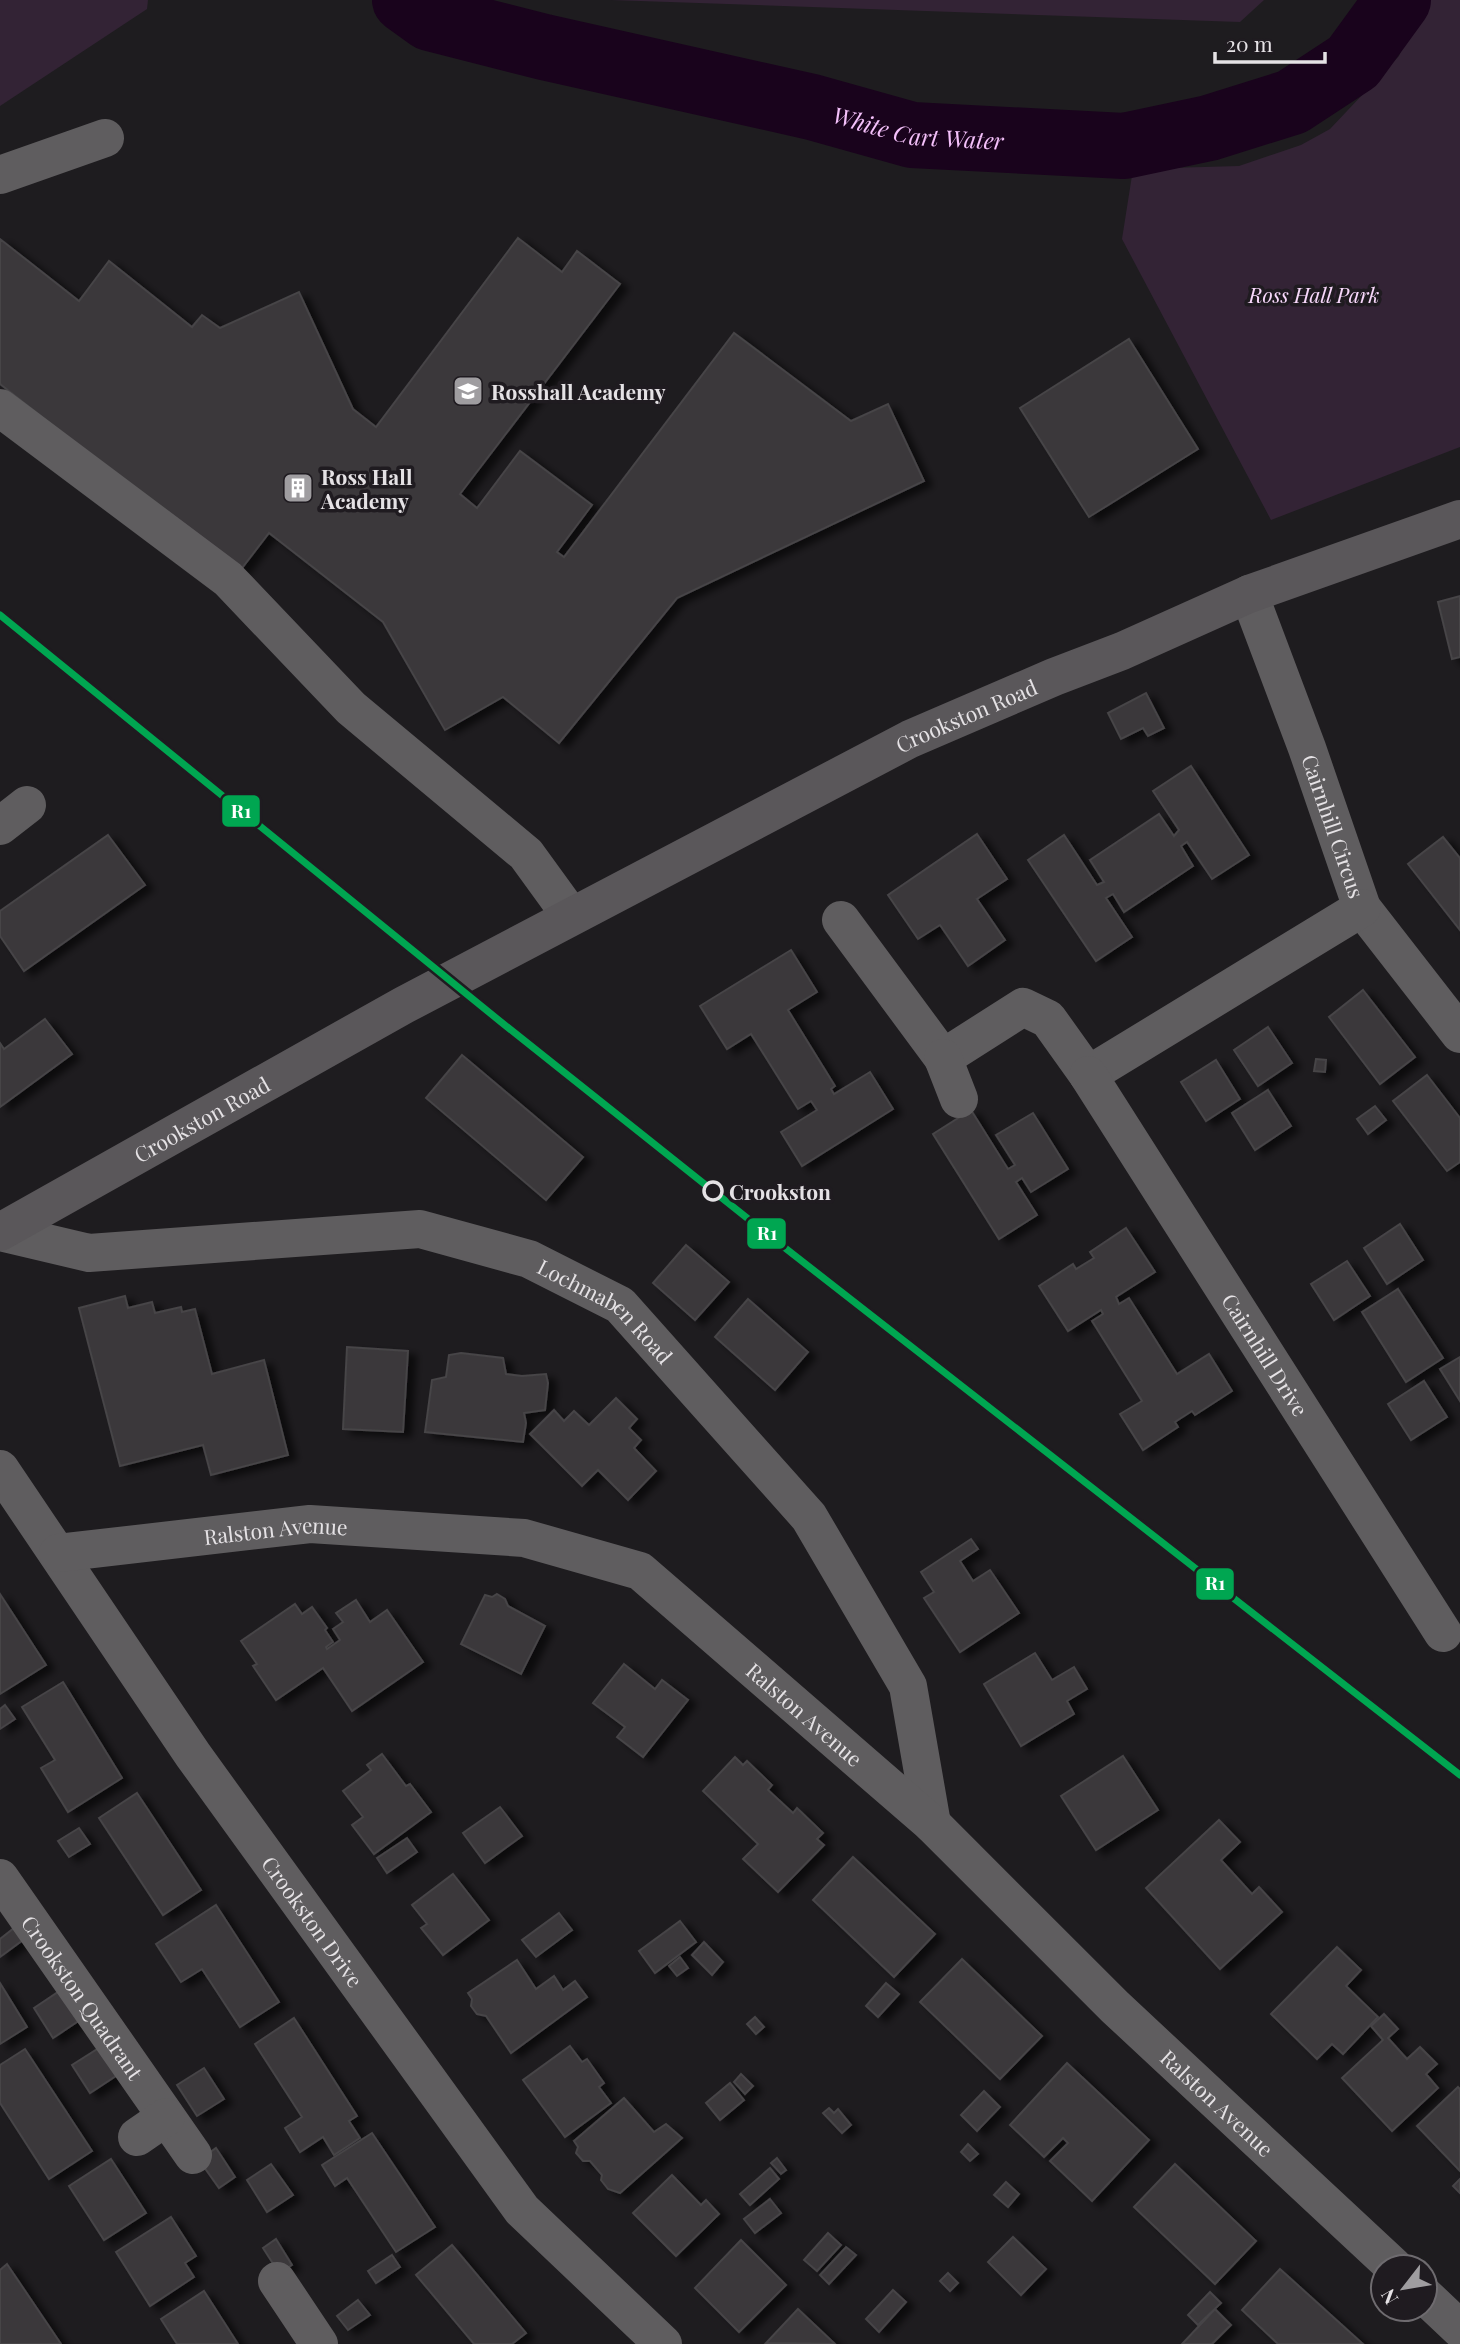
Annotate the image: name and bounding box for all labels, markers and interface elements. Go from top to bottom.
scale bar [1215,21,1325,65]
text: 20 m [1226,29,1273,57]
water label: White Cart Water [829,98,1006,155]
park label: Ross Hall Park [1248,280,1380,308]
school or university icon: Rosshall Academy [451,374,485,408]
place label: Rosshall Academy [491,377,666,405]
place label: Ross Hall Academy [320,462,413,514]
building icon: Ross Hall Academy [281,471,315,505]
street label: Crookston Road [890,672,1041,758]
street label: Cairnhill Circus [1296,750,1371,901]
line badge: R1 [221,794,261,828]
text: R1 [231,797,251,823]
street label: Crookston Road [128,1069,274,1168]
place label: Crookston [729,1177,831,1205]
marker: Crookston [703,1181,723,1201]
line badge: R1 [746,1217,787,1250]
text: R1 [757,1219,777,1245]
street label: Lochmaben Road [533,1252,679,1369]
street label: Cairnhill Drive [1216,1288,1315,1421]
street label: Ralston Avenue [202,1510,349,1550]
line badge: R1 [1195,1567,1235,1601]
text: R1 [1205,1569,1225,1595]
street label: Ralston Avenue [741,1656,869,1772]
street label: Crookston Drive [256,1850,370,1992]
street label: Crookston Quadrant [16,1909,150,2085]
street label: Ralston Avenue [1155,2043,1280,2162]
north arrow [1369,2253,1439,2323]
text: N [1374,2284,1403,2310]

